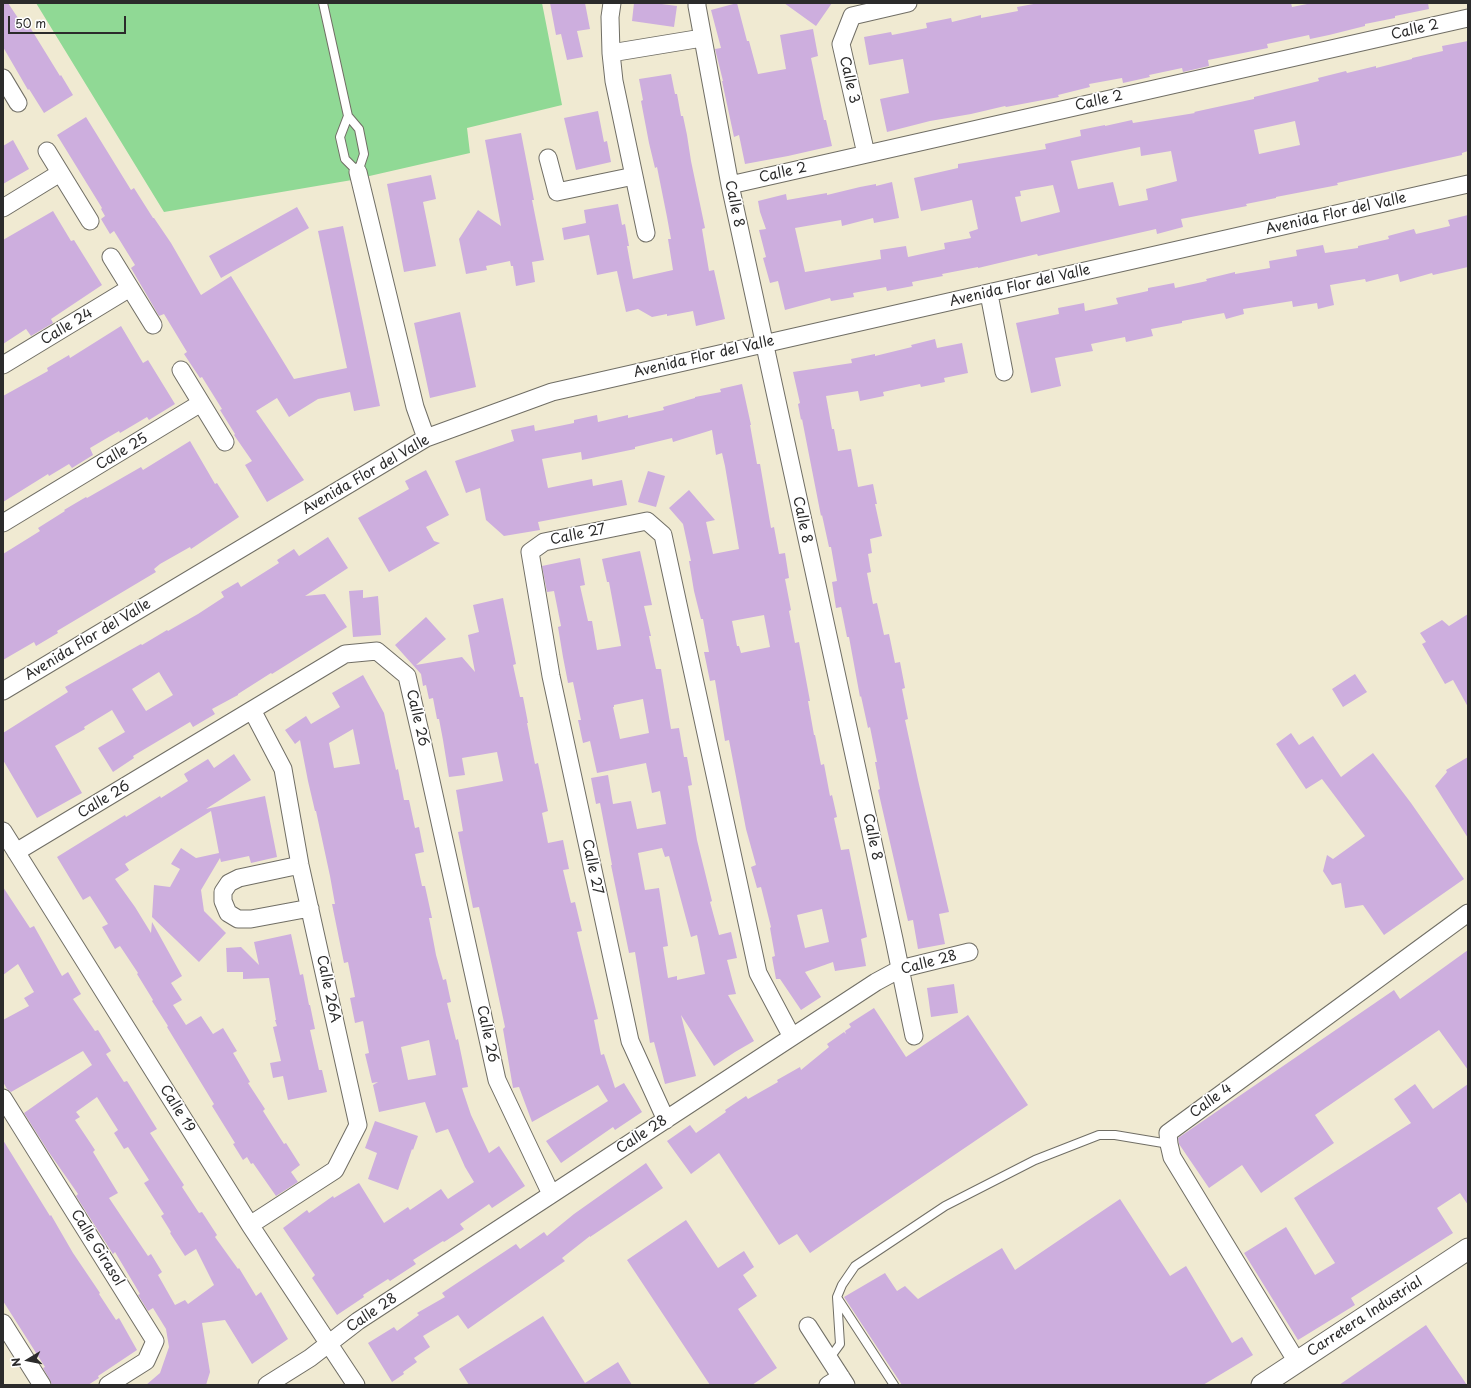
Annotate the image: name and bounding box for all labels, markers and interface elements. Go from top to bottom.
scale bar [10,8,128,34]
text: 50 m [15,14,46,32]
street label: Calle 2 [1389,16,1441,44]
street label: Calle 3 [835,55,863,105]
street label: Calle 2 [1073,87,1125,115]
street label: Calle 2 [757,159,809,187]
street label: Calle 8 [721,179,747,229]
street label: Avenida Flor del Valle [1264,190,1408,238]
street label: Avenida Flor del Valle [948,262,1092,310]
street label: Calle 24 [38,305,96,349]
street label: Avenida Flor del Valle [632,333,776,381]
street label: Calle 25 [93,430,151,474]
street label: Avenida Flor del Valle [300,432,432,518]
street label: Calle 8 [789,495,815,545]
street label: Calle 27 [549,521,607,549]
street label: Avenida Flor del Valle [22,596,154,684]
street label: Calle 26 [402,688,432,748]
street label: Calle 26 [75,778,133,822]
street label: Calle 8 [859,812,885,862]
street label: Calle 27 [578,838,606,896]
street label: Calle 28 [899,947,959,979]
street label: Calle 26A [313,954,343,1024]
street label: Calle 26 [473,1004,501,1064]
street label: Calle 4 [1187,1080,1235,1122]
street label: Calle 19 [156,1082,198,1136]
street label: Calle 28 [613,1112,671,1158]
street label: Calle Girasol [67,1207,127,1289]
street label: Carretera Industrial [1304,1273,1426,1361]
street label: Calle 28 [344,1290,400,1336]
north arrow [8,1340,48,1380]
text: N [7,1356,25,1368]

